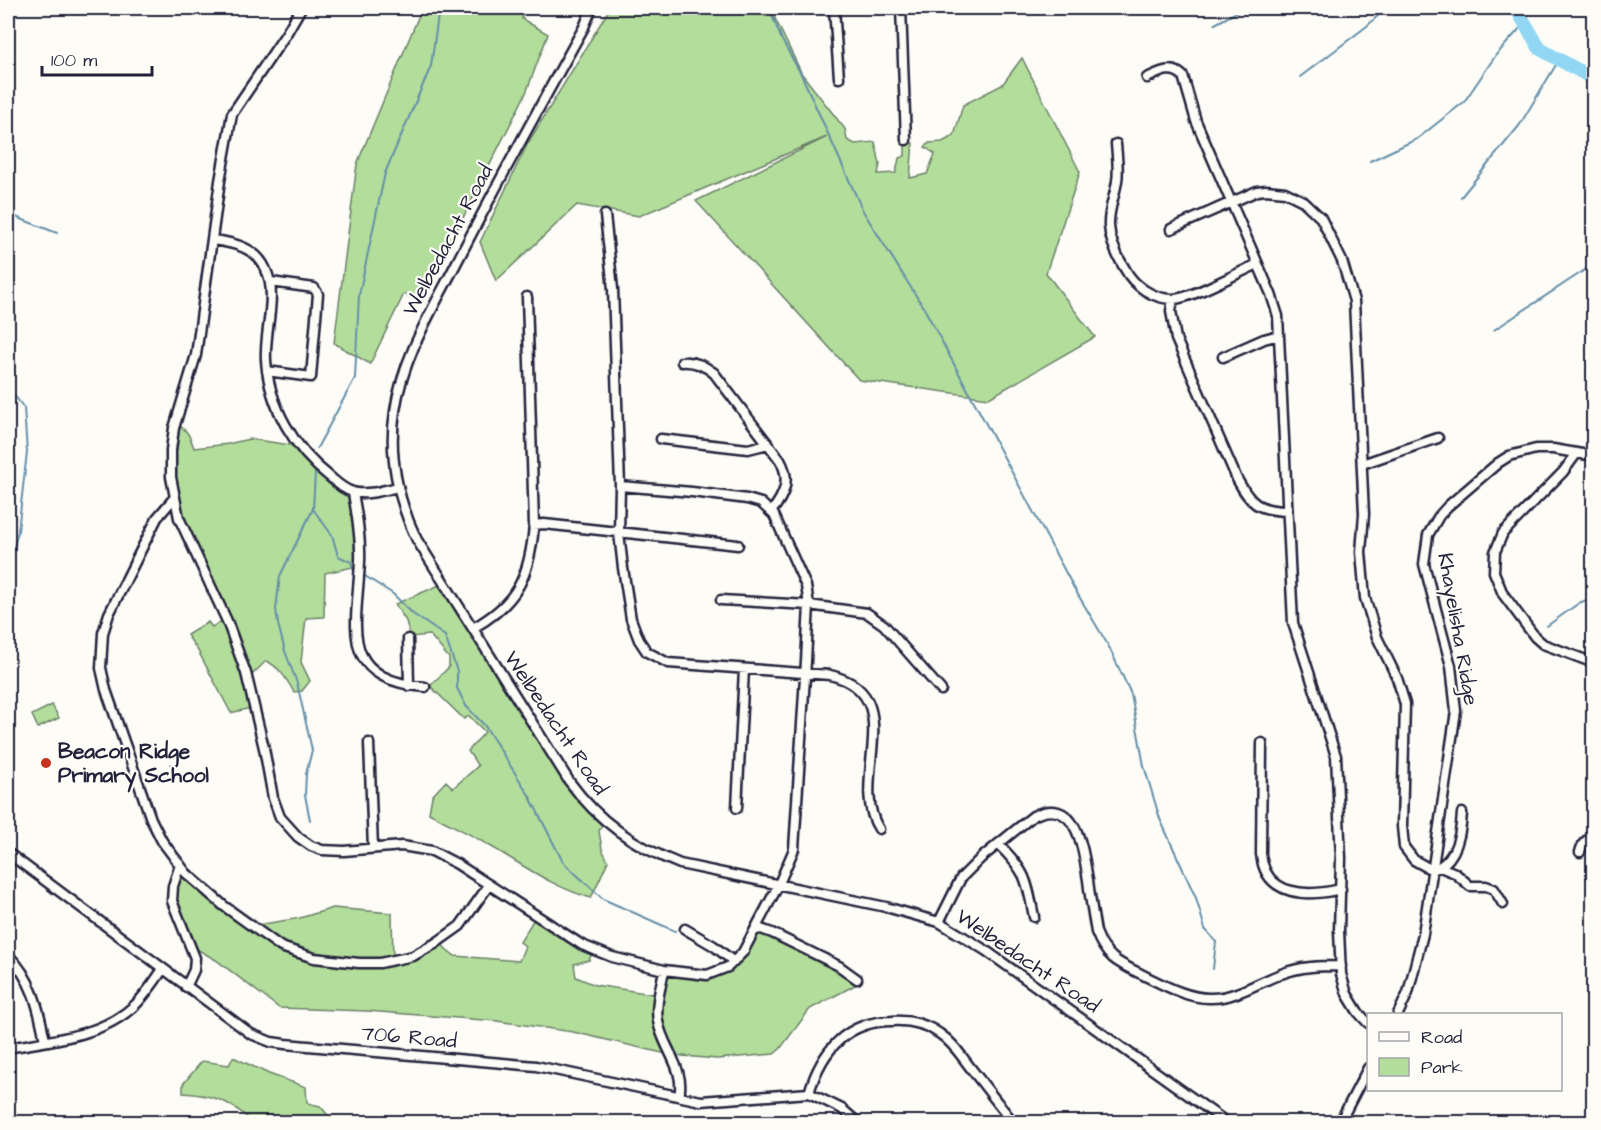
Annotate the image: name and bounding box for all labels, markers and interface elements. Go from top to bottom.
scale bar [42,39,152,77]
text: 100 m [51,48,97,73]
street label: Welbedacht Road [396,159,500,321]
street label: Khayelisha Ridge [1428,550,1486,708]
street label: Welbedacht Road [497,645,615,801]
place label: Beacon Ridge Primary School [58,737,210,793]
marker: Beacon Ridge Primary School [39,756,53,770]
street label: Welbedacht Road [950,902,1106,1020]
legend [1367,1013,1562,1091]
street label: 706 Road [360,1018,458,1056]
text: Road [1421,1025,1462,1050]
text: Park [1421,1055,1463,1080]

